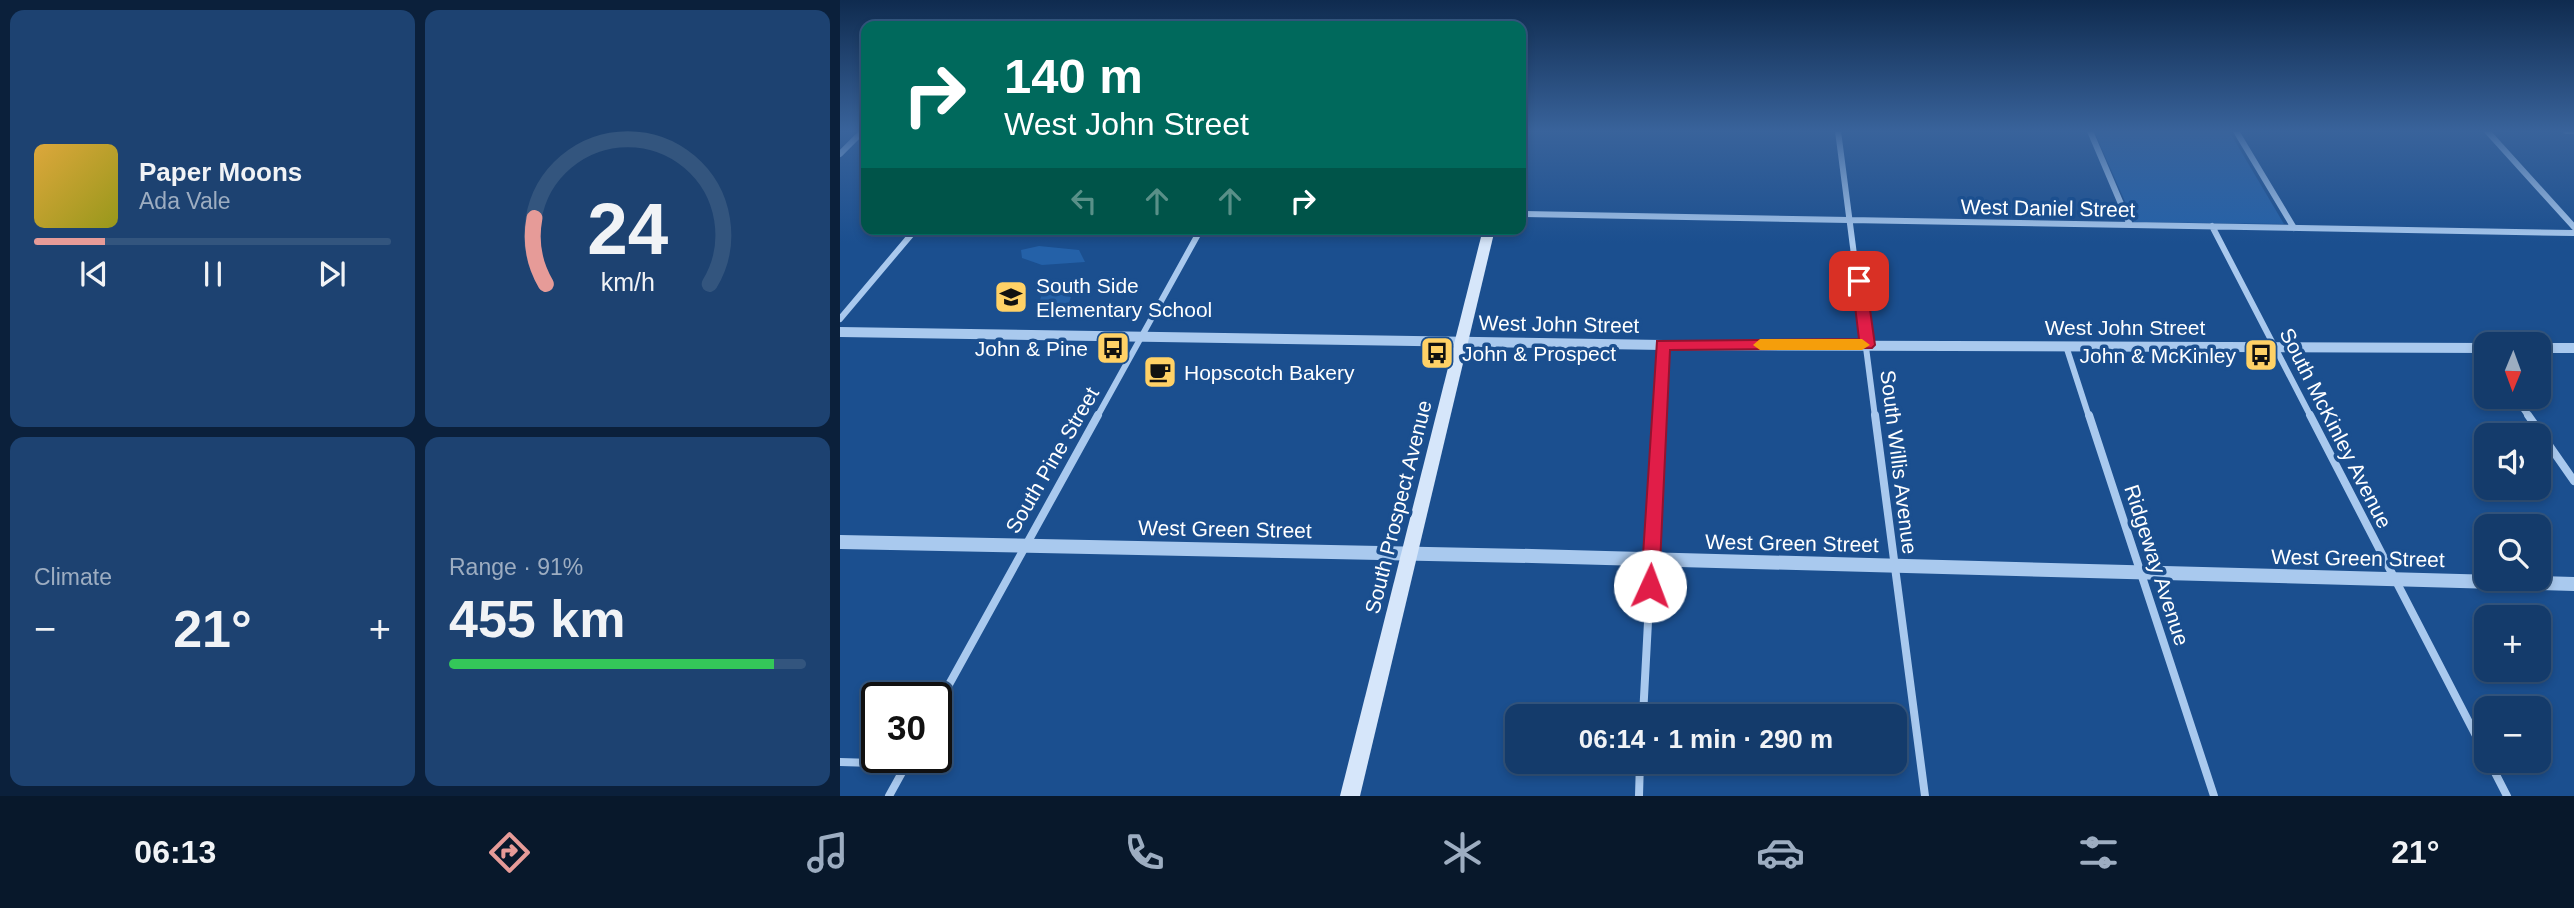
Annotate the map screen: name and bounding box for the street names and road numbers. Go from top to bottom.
street label: West Daniel Street [1960,195,2136,221]
street label: West John Street [1478,311,1640,337]
street label: West John Street [2045,316,2206,339]
street label: South McKinley Avenue [2275,324,2397,532]
street label: South Willis Avenue [1876,369,1922,555]
street label: South Pine Street [1001,383,1103,537]
street label: South Prospect Avenue [1360,398,1436,616]
street label: Ridgeway Avenue [2120,482,2194,648]
street label: West Green Street [1138,516,1312,542]
street label: West Green Street [1705,530,1879,556]
street label: West Green Street [2271,545,2445,571]

